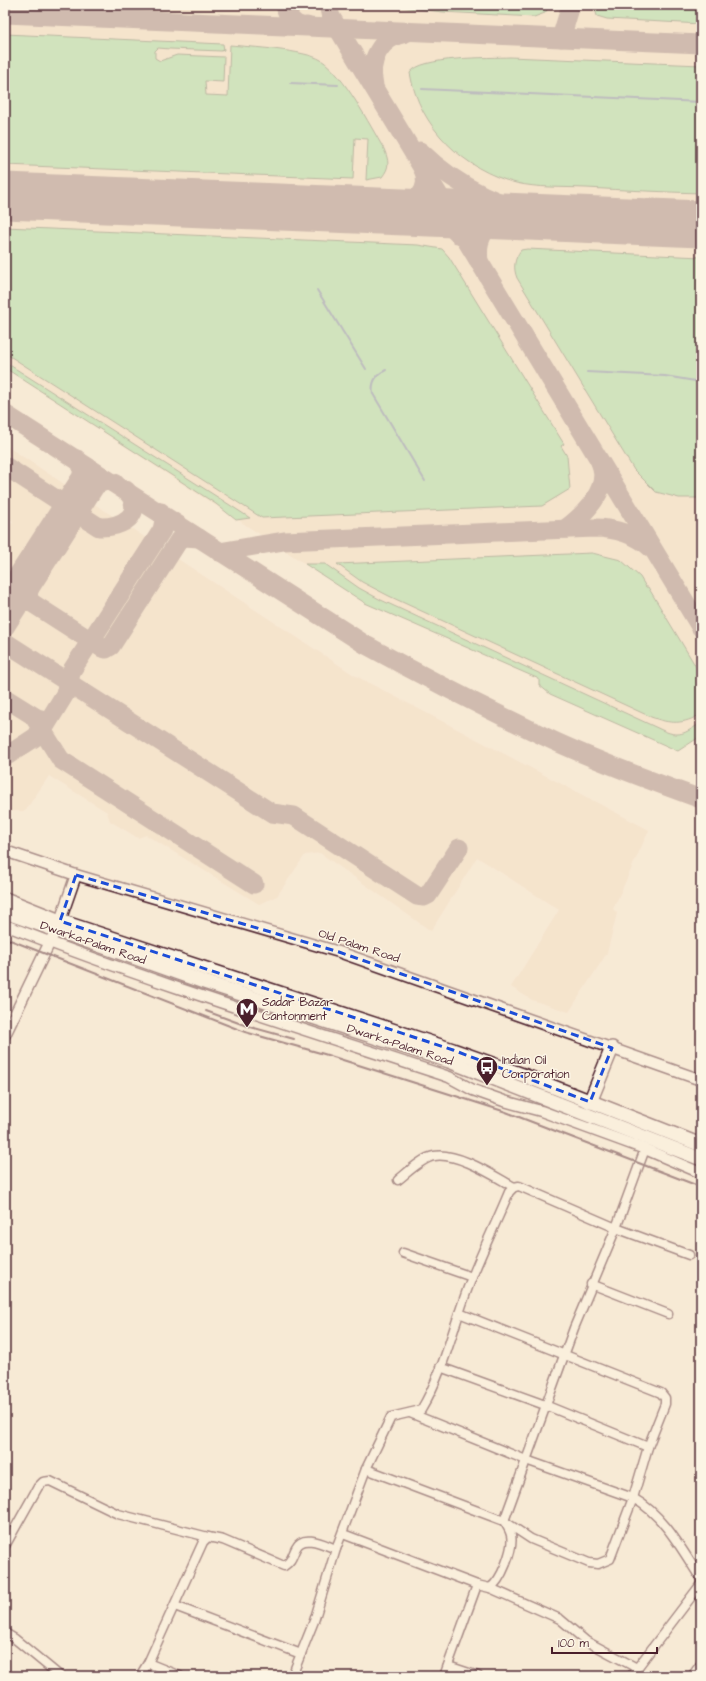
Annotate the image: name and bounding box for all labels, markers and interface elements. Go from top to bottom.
street label: Dwarka-Palam Road [38,917,148,969]
street label: Old Palam Road [316,925,402,967]
place label: Sadar Bazar Cantonment [262,994,333,1025]
metro station icon: Sadar Bazar Cantonment [234,996,260,1029]
street label: Dwarka-Palam Road [345,1020,455,1070]
place label: Indian Oil Corporation [502,1052,569,1083]
bus stop icon: Indian Oil Corporation [474,1054,500,1087]
scale bar [552,1629,657,1655]
text: 100 m [558,1635,589,1652]

